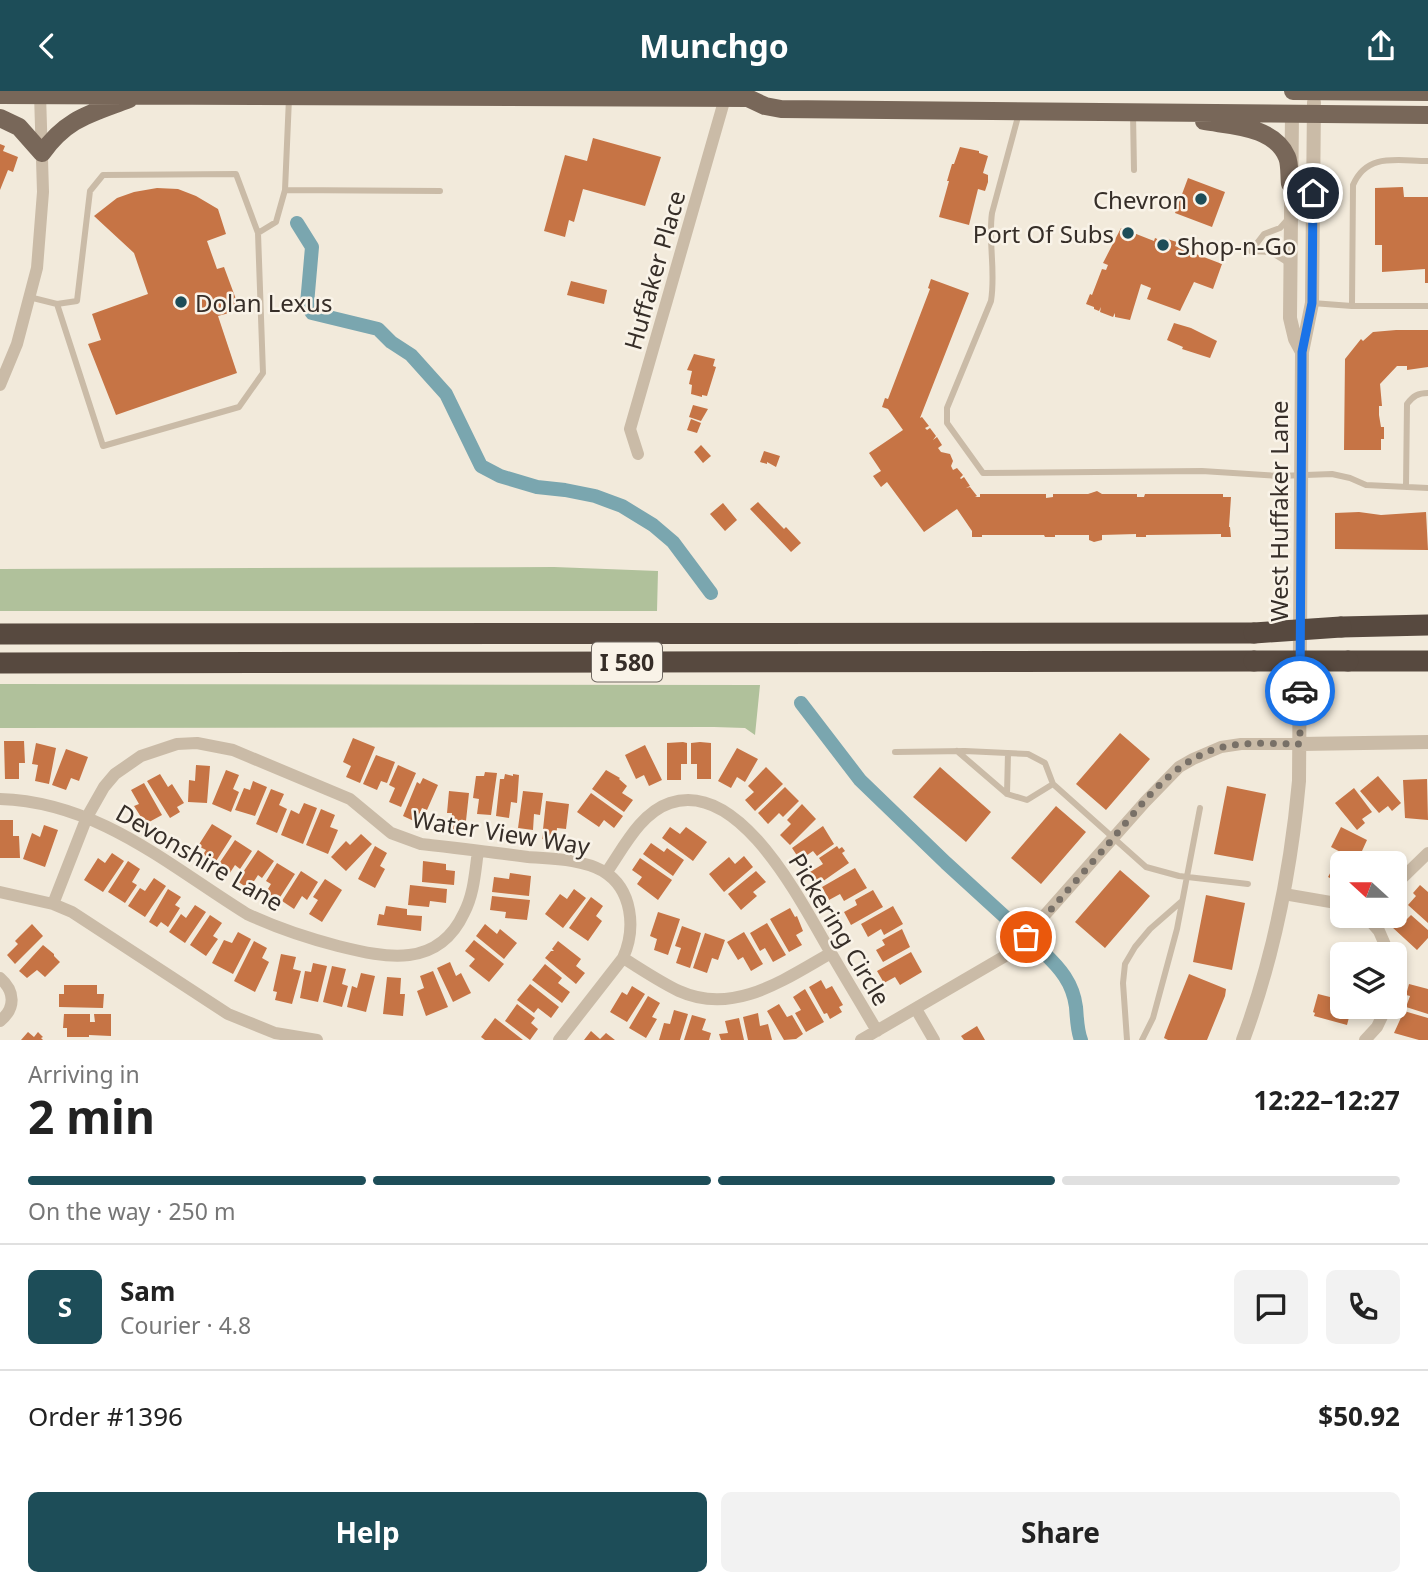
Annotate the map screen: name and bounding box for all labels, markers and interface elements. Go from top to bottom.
text: Munchgo [639,24,789,67]
icon: back [28,27,66,65]
icon: share [1362,27,1400,65]
pin [1283,163,1343,223]
icon: home [1294,174,1332,212]
place label: Chevron [1093,183,1187,216]
street label: Huffaker Place [615,186,693,354]
marker: Chevron [1193,191,1209,207]
place label: Port Of Subs [973,217,1114,250]
marker: Port Of Subs [1120,225,1136,241]
place label: Shop-n-Go [1177,229,1297,262]
marker: Shop-n-Go [1155,237,1171,253]
place label: Dolan Lexus [195,286,332,319]
marker: Dolan Lexus [173,294,189,310]
street label: West Huffaker Lane [1262,400,1295,622]
road number: I 580 [592,643,662,681]
courier [1265,656,1335,726]
icon: car [1281,672,1319,710]
street label: Devonshire Lane [110,796,290,918]
street label: Water View Way [410,802,593,862]
street label: Pickering Circle [781,847,899,1011]
north arrow [1330,851,1407,927]
map controls [1330,851,1407,1019]
pin [996,907,1056,967]
icon: bag [1007,918,1045,956]
button: layers [1330,942,1407,1019]
text: Arriving in [28,1058,140,1090]
text: 12:22–12:27 [1253,1082,1400,1118]
text: 2 min [28,1085,155,1147]
text: On the way · 250 m [28,1195,235,1227]
button: chat [1234,1270,1308,1344]
button: phone [1326,1270,1400,1344]
text: Sam [120,1273,175,1309]
text: S [58,1289,72,1325]
text: Courier · 4.8 [120,1309,251,1341]
text: Order #1396 [28,1398,183,1434]
text: $50.92 [1318,1398,1400,1434]
button: Help [28,1492,707,1572]
button: Share [721,1492,1400,1572]

